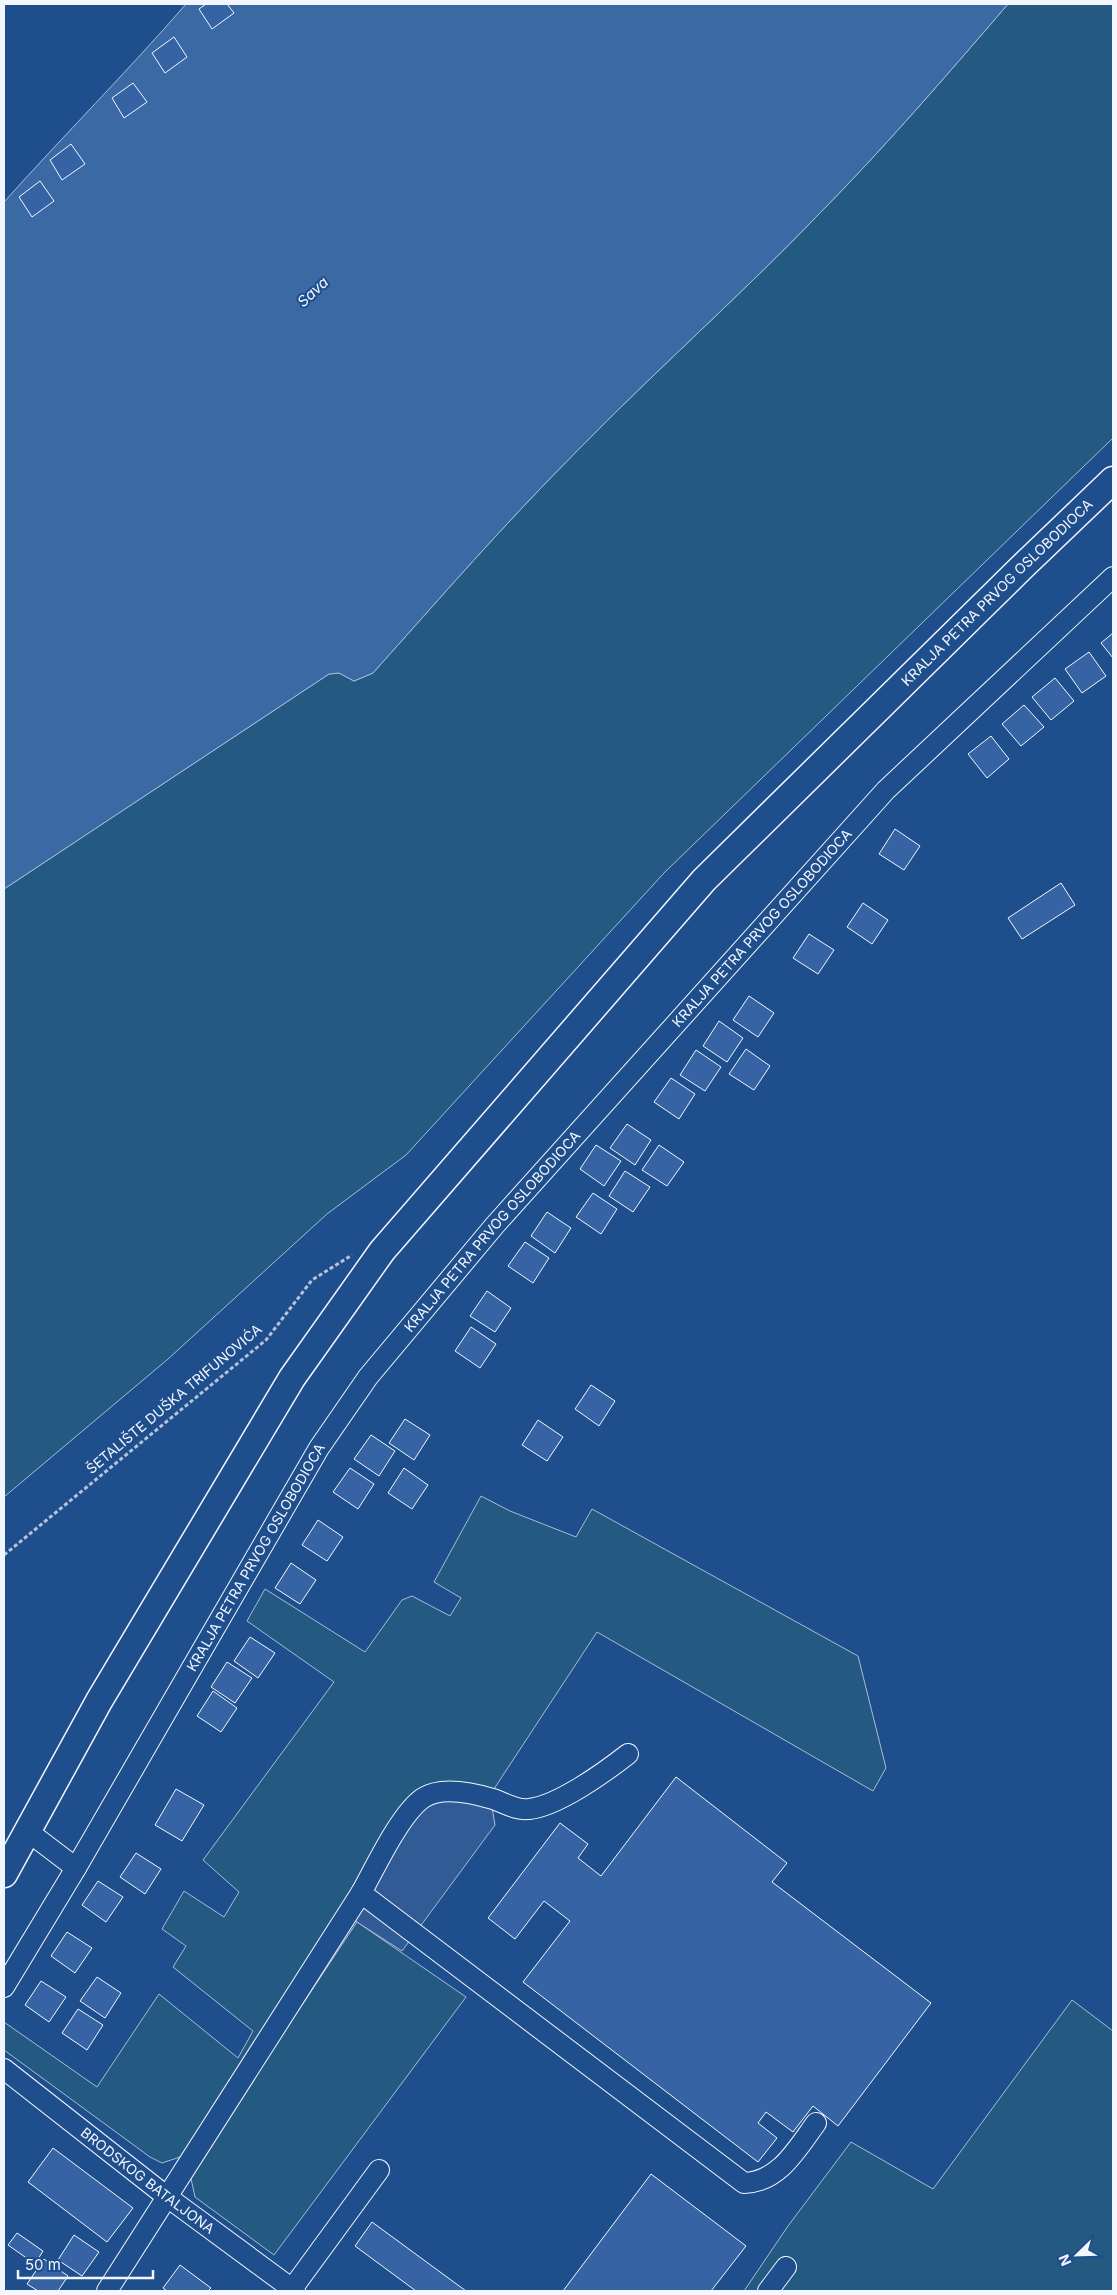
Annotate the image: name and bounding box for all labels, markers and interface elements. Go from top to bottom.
water label: Sava [293,272,332,311]
street label: KRALJA PETRA PRVOG OSLOBODIOCA [897,495,1096,689]
street label: KRALJA PETRA PRVOG OSLOBODIOCA [668,825,855,1030]
street label: KRALJA PETRA PRVOG OSLOBODIOCA [400,1127,584,1335]
street label: ŠETALIŠTE DUŠKA TRIFUNOVIĆA [83,1320,265,1477]
street label: KRALJA PETRA PRVOG OSLOBODIOCA [183,1440,328,1674]
street label: BRODSKOG BATALJONA [78,2124,218,2237]
north arrow [1052,2230,1102,2280]
scale bar [18,2248,152,2280]
text: N [1055,2252,1074,2269]
text: 50 m [25,2255,61,2274]

